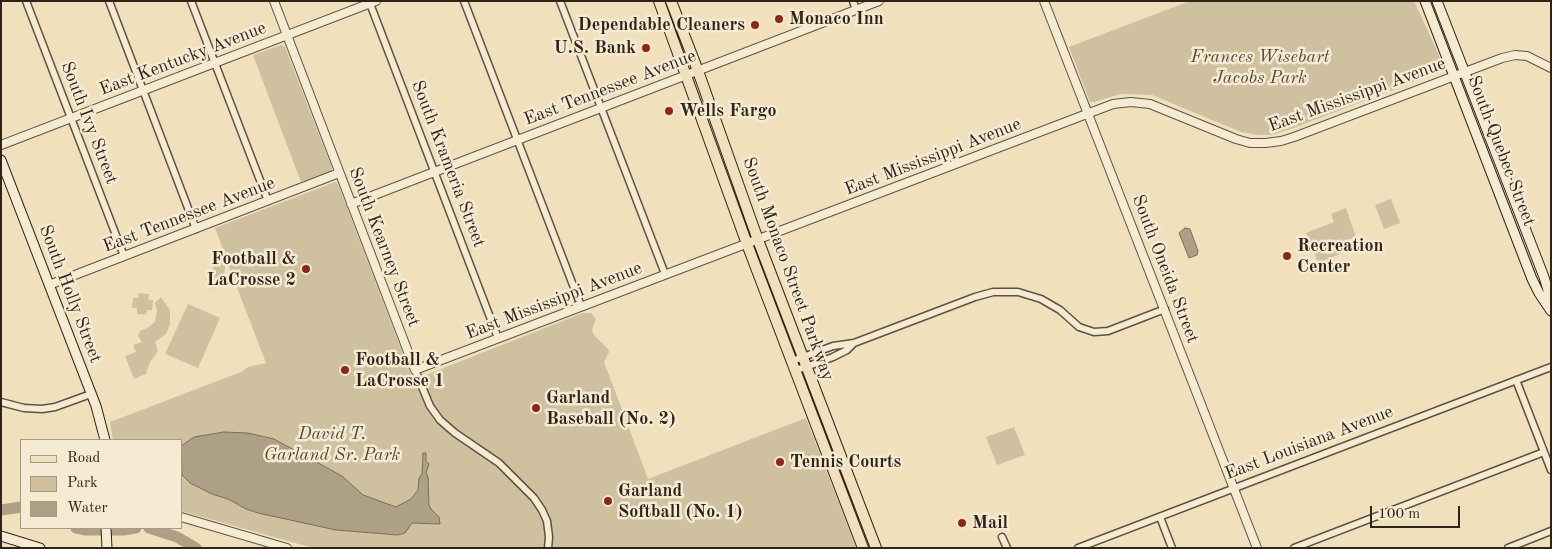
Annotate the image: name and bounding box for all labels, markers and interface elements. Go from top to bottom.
place label: Monaco Inn [789,8,884,30]
marker: Monaco Inn [773,13,785,25]
place label: Dependable Cleaners [578,14,745,36]
street label: East Kentucky Avenue [97,17,269,101]
marker: Dependable Cleaners [749,19,761,31]
place label: U.S. Bank [553,37,636,59]
marker: U.S. Bank [640,42,652,54]
street label: East Tennessee Avenue [521,45,699,131]
park label: Frances Wisebart Jacobs Park [1190,46,1330,88]
street label: East Mississippi Avenue [1265,53,1449,137]
street label: South Ivy Street [56,59,122,187]
street label: South Quebec Street [1462,73,1540,229]
street label: South Krameria Street [406,77,490,251]
place label: Wells Fargo [679,100,776,122]
marker: Wells Fargo [663,105,675,117]
street label: East Mississippi Avenue [842,113,1024,201]
street label: South Monaco Street Parkway [737,154,839,384]
street label: South Kearney Street [344,164,424,330]
street label: East Tennessee Avenue [100,172,278,258]
street label: South Oneida Street [1127,192,1203,346]
street label: South Holly Street [34,222,106,366]
place label: Recreation Center [1297,235,1383,278]
place label: Football & LaCrosse 2 [207,248,296,290]
marker: Recreation Center [1281,250,1293,262]
street label: East Mississippi Avenue [463,257,645,345]
marker: Football & LaCrosse 2 [300,263,312,275]
place label: Football & LaCrosse 1 [355,349,444,392]
marker: Football & LaCrosse 1 [339,364,351,376]
place label: Garland Baseball (No. 2) [546,387,676,429]
street label: East Louisiana Avenue [1222,401,1396,485]
marker: Garland Baseball (No. 2) [530,402,542,414]
park label: David T. Garland Sr. Park [264,423,400,466]
legend [20,439,182,529]
text: Road [67,451,100,466]
place label: Tennis Courts [790,451,901,473]
marker: Tennis Courts [774,456,786,468]
text: Park [67,476,98,491]
place label: Garland Softball (No. 1) [618,480,743,522]
marker: Garland Softball (No. 1) [602,495,614,507]
scale bar [1372,496,1462,528]
text: Water [67,501,108,516]
text: 100 m [1378,507,1420,522]
place label: Mail [972,512,1008,534]
marker: Mail [956,517,968,529]

